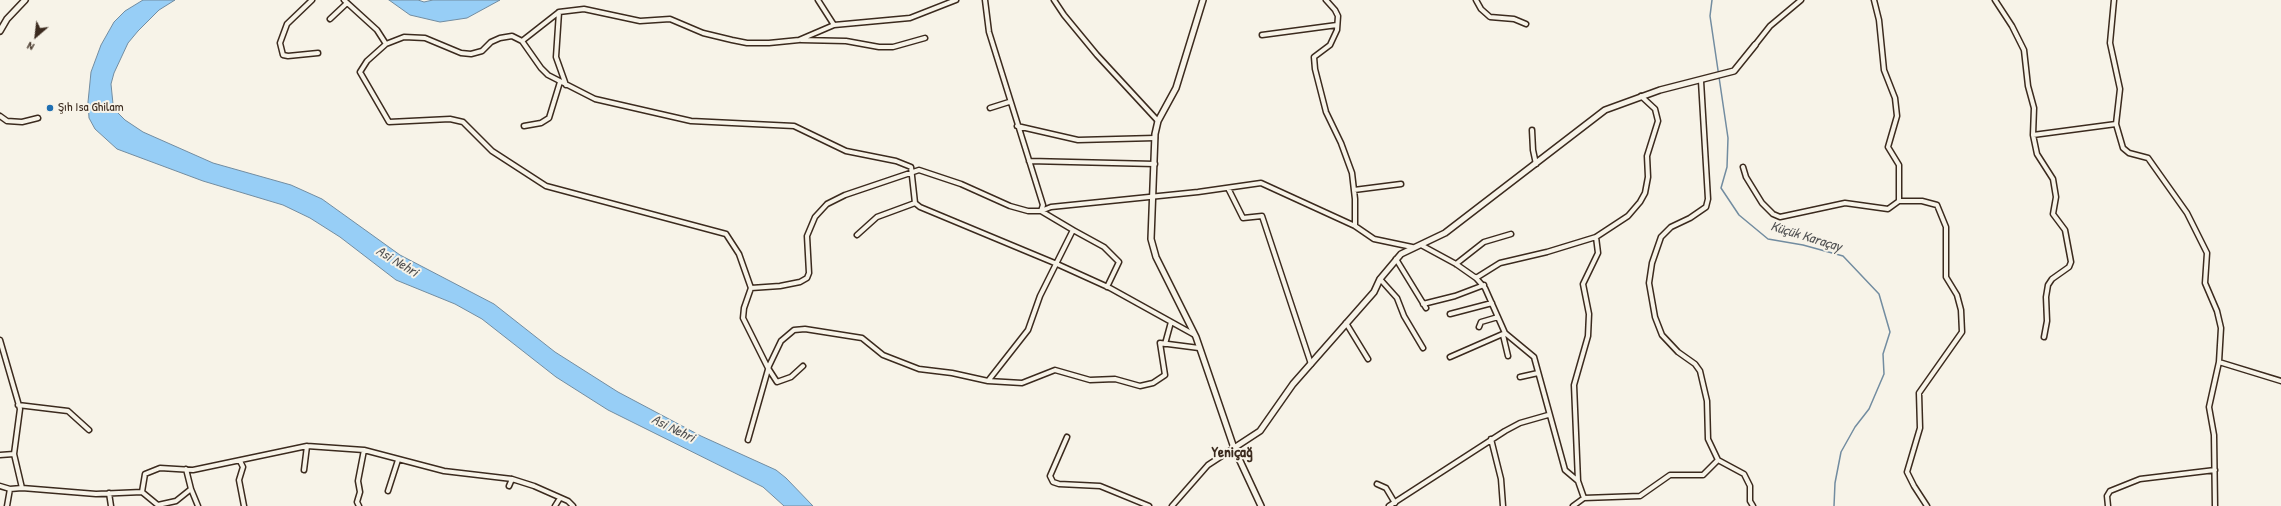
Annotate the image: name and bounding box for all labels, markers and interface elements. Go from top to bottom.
north arrow [16,16,56,56]
text: N [25,39,36,54]
place label: Şıh Isa Ghilam [58,100,123,116]
marker: Şıh Isa Ghilam [45,103,55,113]
water label: Küçük Karaçay [1768,218,1844,256]
water label: Asi Nehri [373,243,421,281]
water label: Asi Nehri [649,411,697,447]
district label: Yeniçağ [1211,444,1253,462]

